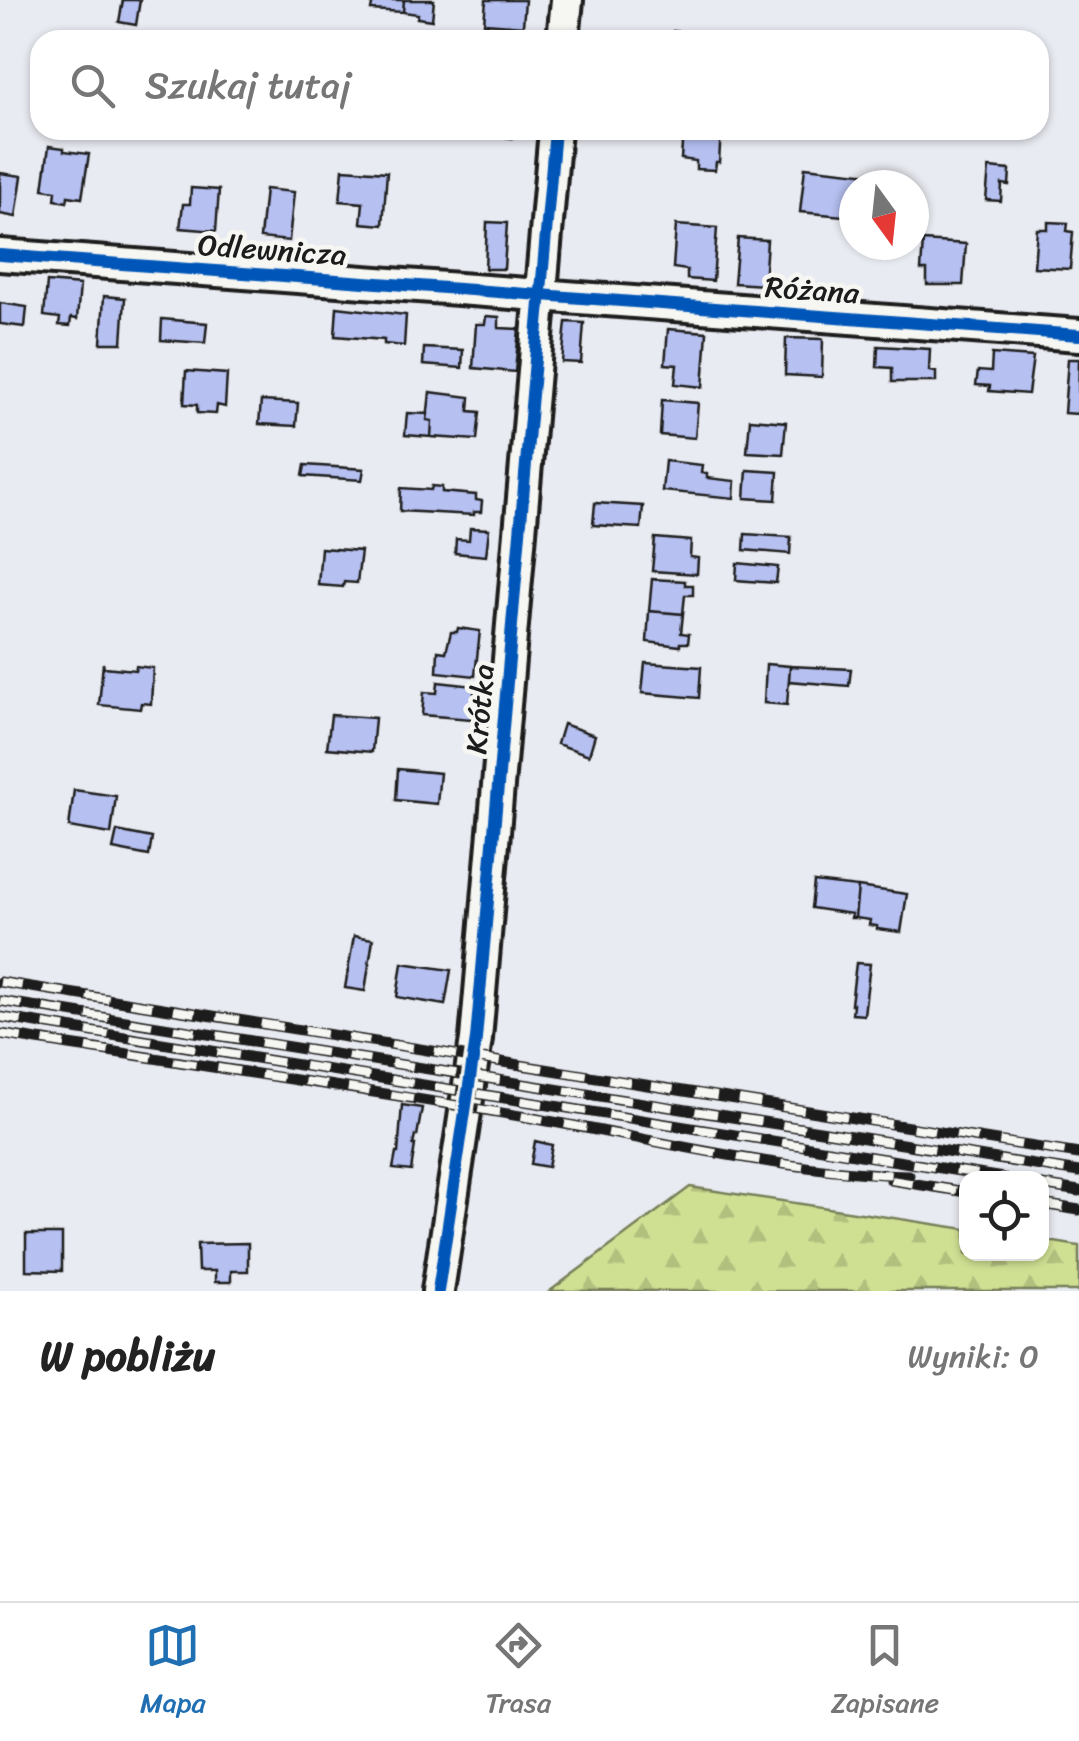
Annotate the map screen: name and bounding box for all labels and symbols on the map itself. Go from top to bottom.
north arrow [839,170,929,260]
street label: Odlewnicza [196,218,348,282]
street label: Różana [763,260,862,320]
street label: Krótka [449,662,511,756]

